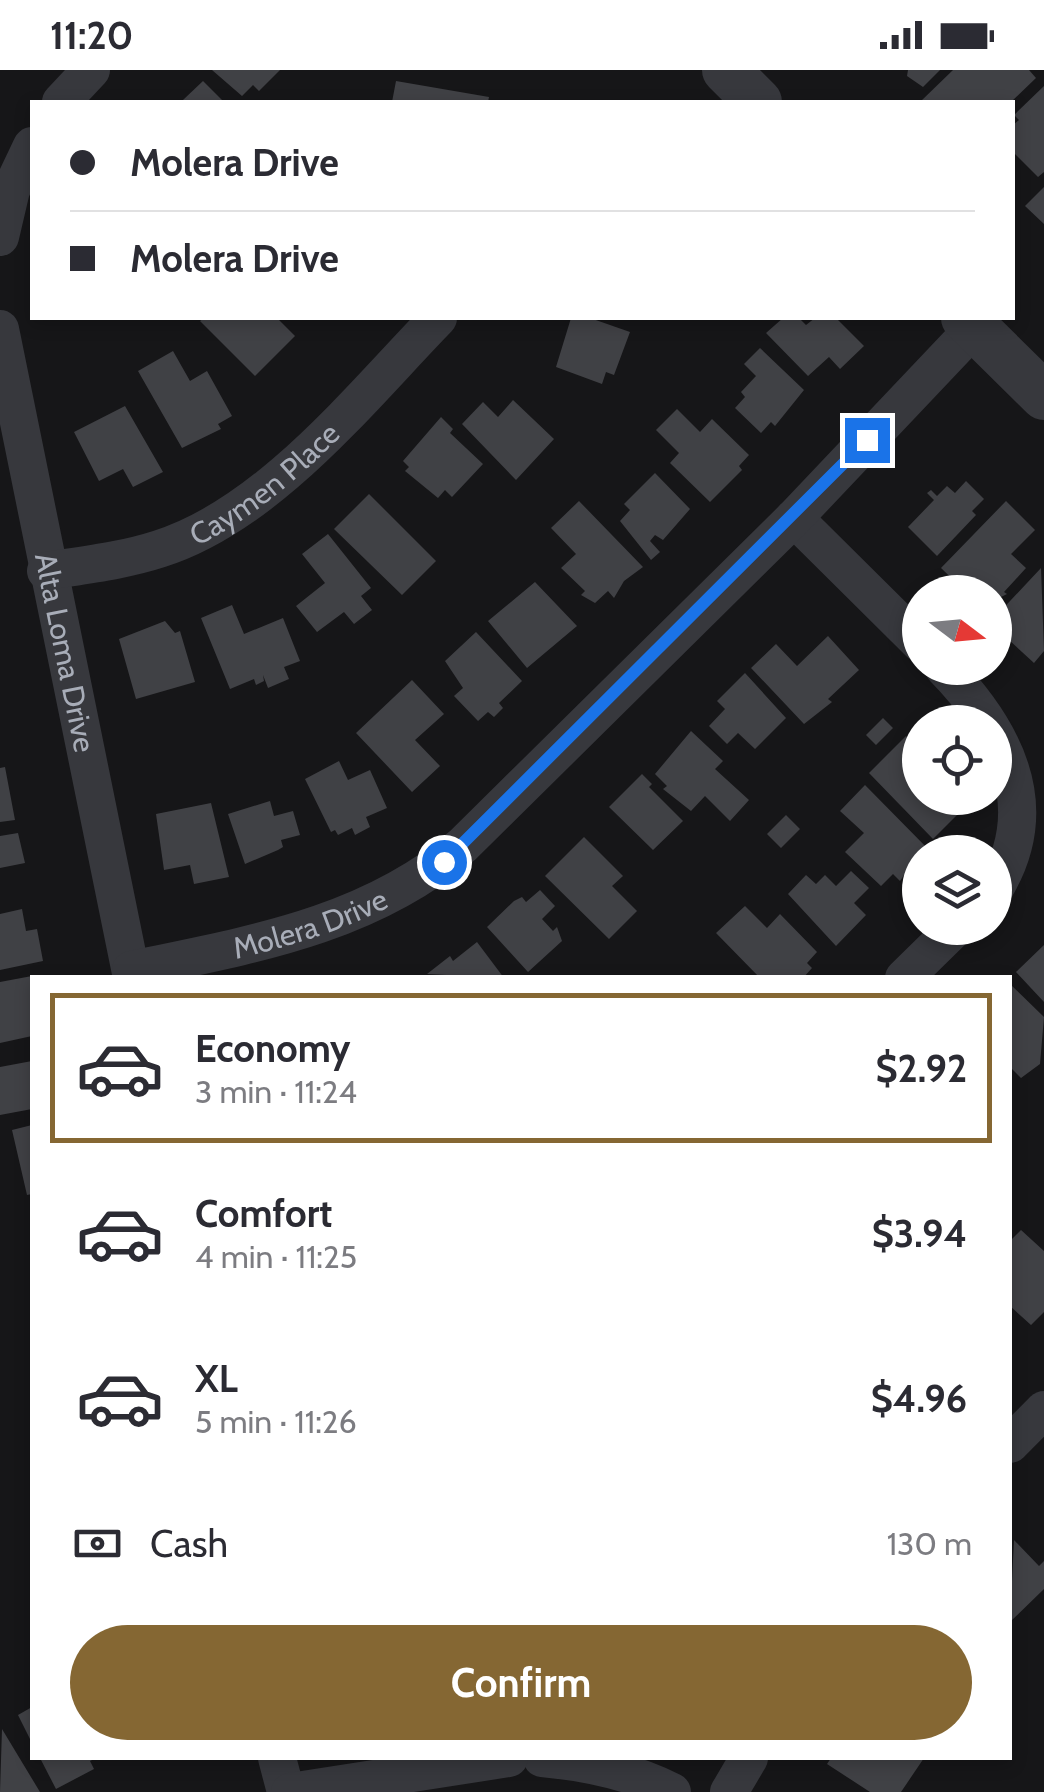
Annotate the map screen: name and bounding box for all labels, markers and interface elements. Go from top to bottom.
text: 11:20 [50,12,133,59]
text: Molera Drive [130,139,339,186]
text: Molera Drive [130,235,339,282]
street label: Caymen Place [183,415,347,553]
route end [845,418,890,463]
street label: Alta Loma Drive [27,549,104,755]
north arrow [902,575,1012,685]
map controls [902,575,1012,945]
button: locate [902,705,1012,815]
button: layers [902,835,1012,945]
route start [422,840,467,885]
street label: Molera Drive [229,880,393,966]
icon: car [75,1023,165,1113]
text: Economy [195,1025,350,1072]
text: $2.92 [876,1045,967,1092]
text: 3 min · 11:24 [195,1072,357,1111]
icon: car [75,1188,165,1278]
text: Comfort [195,1190,332,1237]
text: $3.94 [872,1210,967,1257]
text: 4 min · 11:25 [195,1237,357,1276]
icon: car [75,1353,165,1443]
text: XL [195,1355,238,1402]
text: $4.96 [871,1375,967,1422]
text: 5 min · 11:26 [195,1402,357,1441]
icon: cash [70,1516,125,1571]
text: Cash [150,1520,228,1567]
text: 130 m [887,1524,972,1563]
button: Confirm [70,1625,972,1740]

